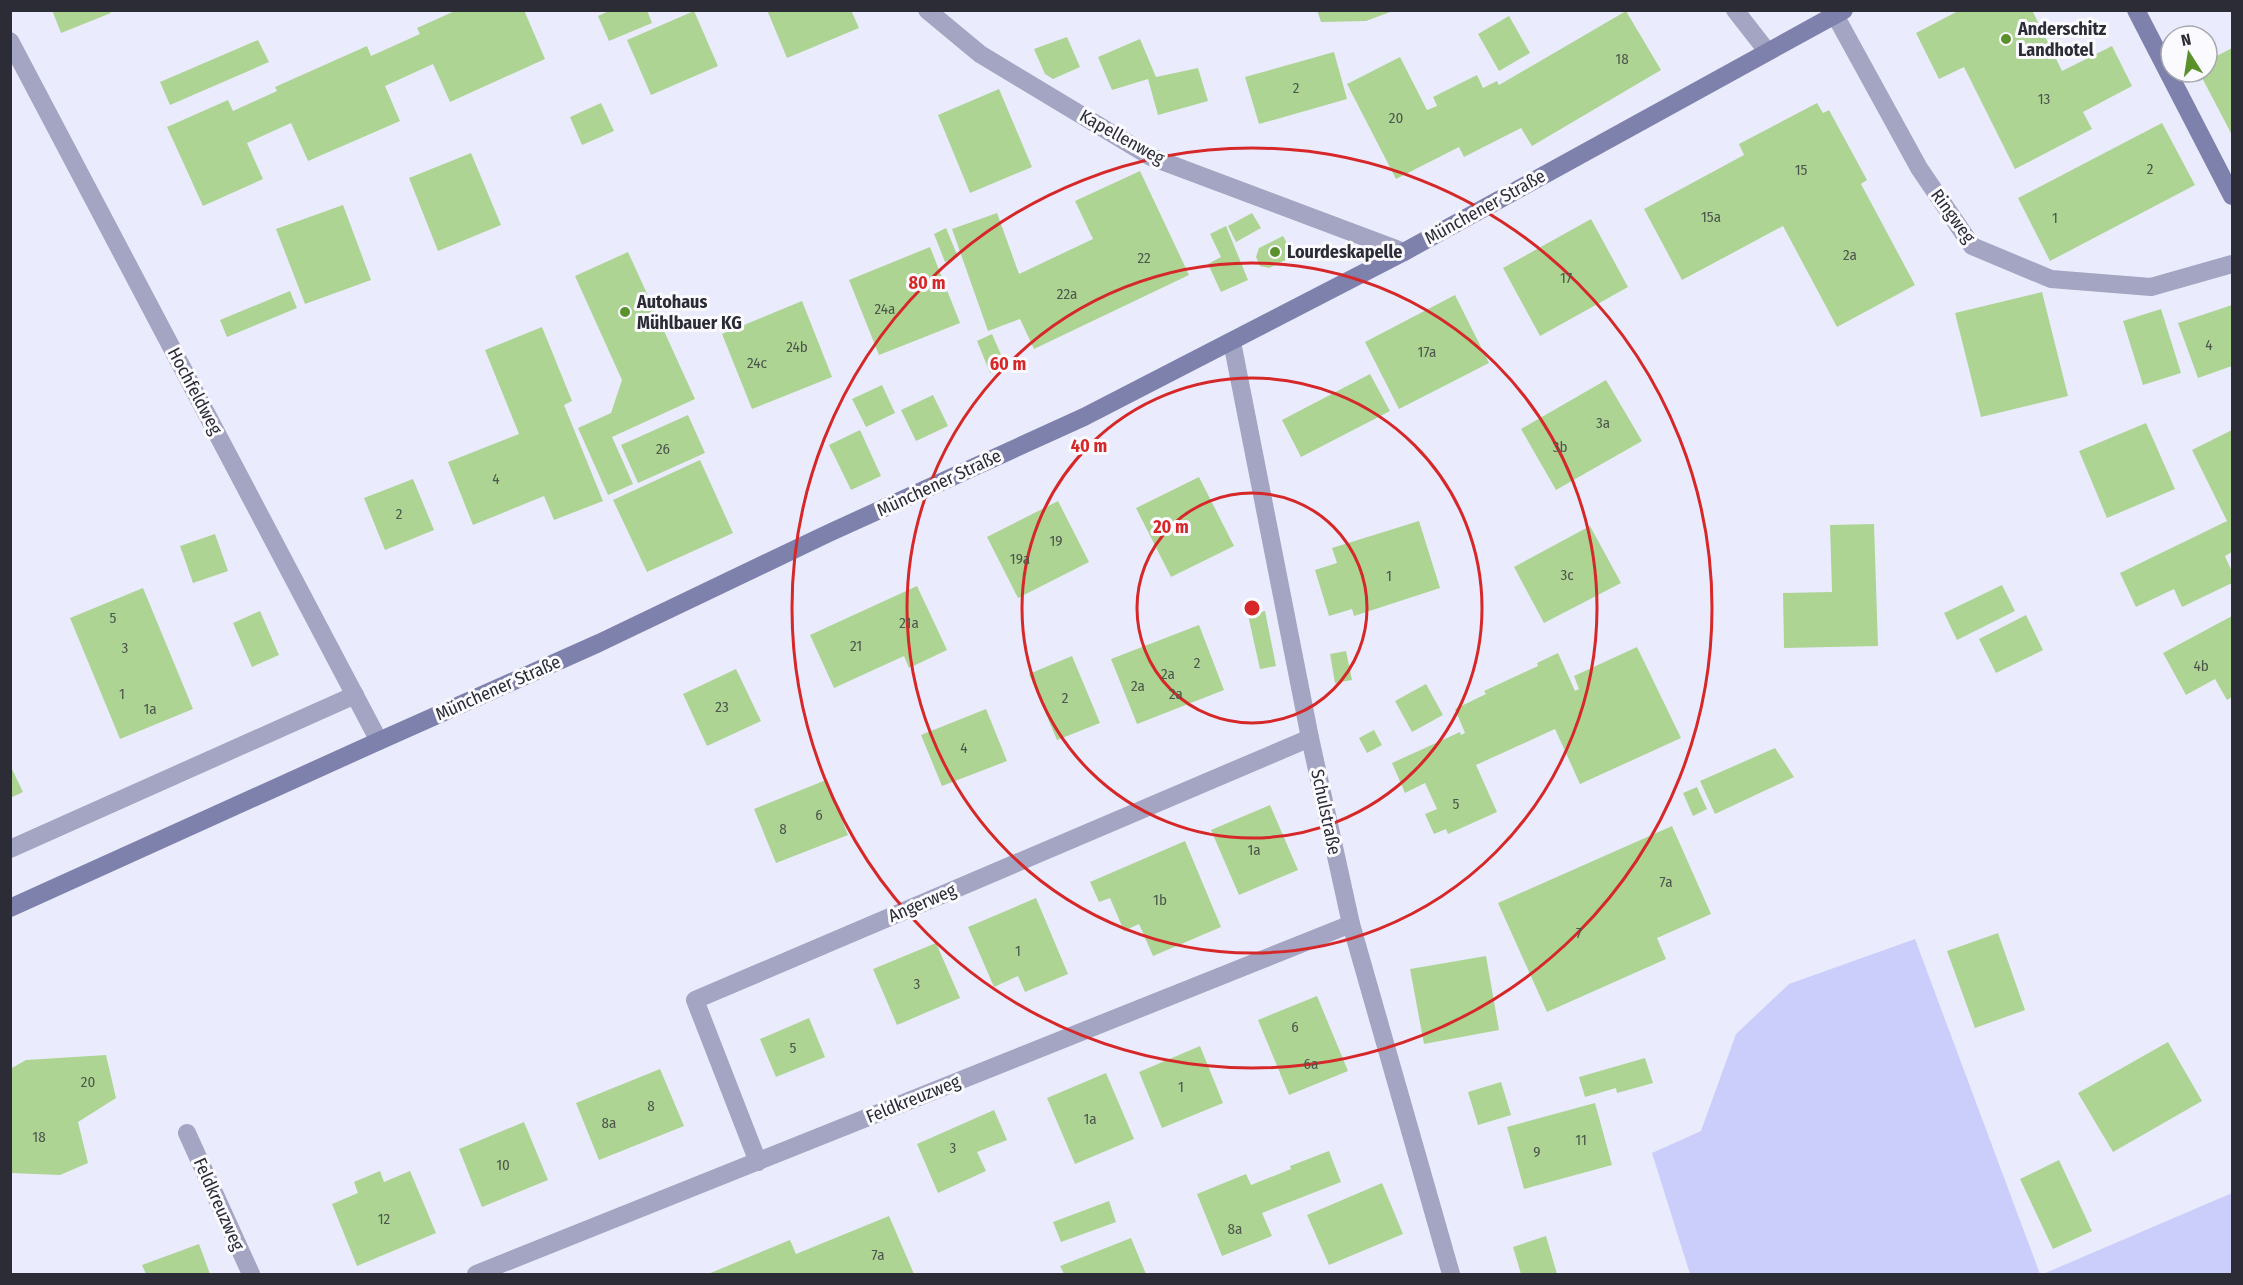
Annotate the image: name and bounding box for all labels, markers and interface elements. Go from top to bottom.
place label: Anderschitz Landhotel [2017,18,2107,61]
north arrow [2159,24,2219,84]
text: N [2179,30,2193,50]
marker: Anderschitz Landhotel [1999,32,2013,46]
house number: 18 [1615,50,1629,68]
house number: 2 [1293,79,1300,97]
house number: 13 [2038,90,2051,108]
street label: Kapellenweg [1076,105,1169,170]
house number: 20 [1389,109,1403,127]
house number: 2 [2147,160,2154,178]
house number: 15 [1795,161,1807,179]
street label: Münchener Straße [1421,165,1549,249]
street label: Ringweg [1926,185,1980,248]
house number: 15a [1701,208,1721,226]
house number: 1 [2052,209,2058,227]
place label: Lourdeskapelle [1287,241,1402,263]
marker: Lourdeskapelle [1268,245,1282,259]
house number: 2a [1843,246,1857,264]
house number: 22 [1137,249,1151,267]
house number: 17 [1560,269,1572,287]
text: 80 m [909,272,945,294]
house number: 22a [1057,285,1077,303]
place label: Autohaus Mühlbauer KG [636,291,742,334]
house number: 24a [875,300,895,318]
marker: Autohaus Mühlbauer KG [618,305,632,319]
house number: 4 [2205,336,2213,354]
house number: 24b [786,338,808,356]
house number: 17a [1418,343,1436,361]
street label: Hochfeldweg [163,344,227,439]
text: 60 m [990,353,1026,375]
house number: 24c [747,354,768,372]
house number: 3a [1596,414,1610,432]
text: 40 m [1071,435,1107,457]
house number: 3b [1553,438,1567,456]
house number: 26 [656,440,670,458]
street label: Münchener Straße [873,445,1005,521]
house number: 4 [492,470,500,488]
house number: 2 [396,505,403,523]
text: 20 m [1152,516,1189,538]
house number: 19 [1049,532,1063,550]
house number: 19a [1010,550,1030,568]
house number: 3c [1560,566,1574,584]
house number: 1 [1386,567,1392,585]
centre of rings [1242,598,1262,618]
house number: 5 [110,609,117,627]
house number: 21a [899,614,919,632]
house number: 21 [850,637,862,655]
house number: 3 [122,639,129,657]
street label: Münchener Straße [432,651,564,725]
house number: 2 [1194,654,1201,672]
house number: 4b [2193,657,2209,675]
house number: 2a [1161,665,1175,683]
house number: 2a [1131,677,1145,695]
house number: 1 [119,685,125,703]
house number: 2a [1169,685,1183,703]
house number: 2 [1062,689,1069,707]
house number: 23 [715,698,729,716]
house number: 1a [143,700,157,718]
house number: 4 [960,739,968,757]
street label: Schulstraße [1306,767,1346,857]
house number: 5 [1453,795,1460,813]
house number: 6 [815,806,823,824]
house number: 8 [779,820,787,838]
house number: 1a [1247,841,1261,859]
house number: 7a [1660,873,1672,891]
street label: Angerweg [885,879,960,927]
house number: 1b [1153,891,1167,909]
house number: 7 [1576,924,1582,942]
house number: 1 [1015,942,1021,960]
house number: 3 [914,975,921,993]
house number: 6 [1291,1018,1299,1036]
house number: 5 [790,1039,797,1057]
house number: 6a [1304,1055,1318,1073]
street label: Feldkreuzweg [863,1070,964,1128]
house number: 20 [81,1073,95,1091]
house number: 1 [1178,1078,1184,1096]
house number: 8 [647,1097,655,1115]
house number: 1a [1083,1110,1097,1128]
house number: 8a [602,1114,616,1132]
house number: 18 [32,1128,46,1146]
house number: 11 [1575,1131,1587,1149]
house number: 3 [950,1139,957,1157]
house number: 9 [1533,1143,1541,1161]
street label: Feldkreuzweg [189,1154,249,1254]
house number: 10 [496,1156,510,1174]
house number: 12 [378,1210,391,1228]
house number: 8a [1228,1220,1242,1238]
house number: 7a [872,1246,884,1264]

